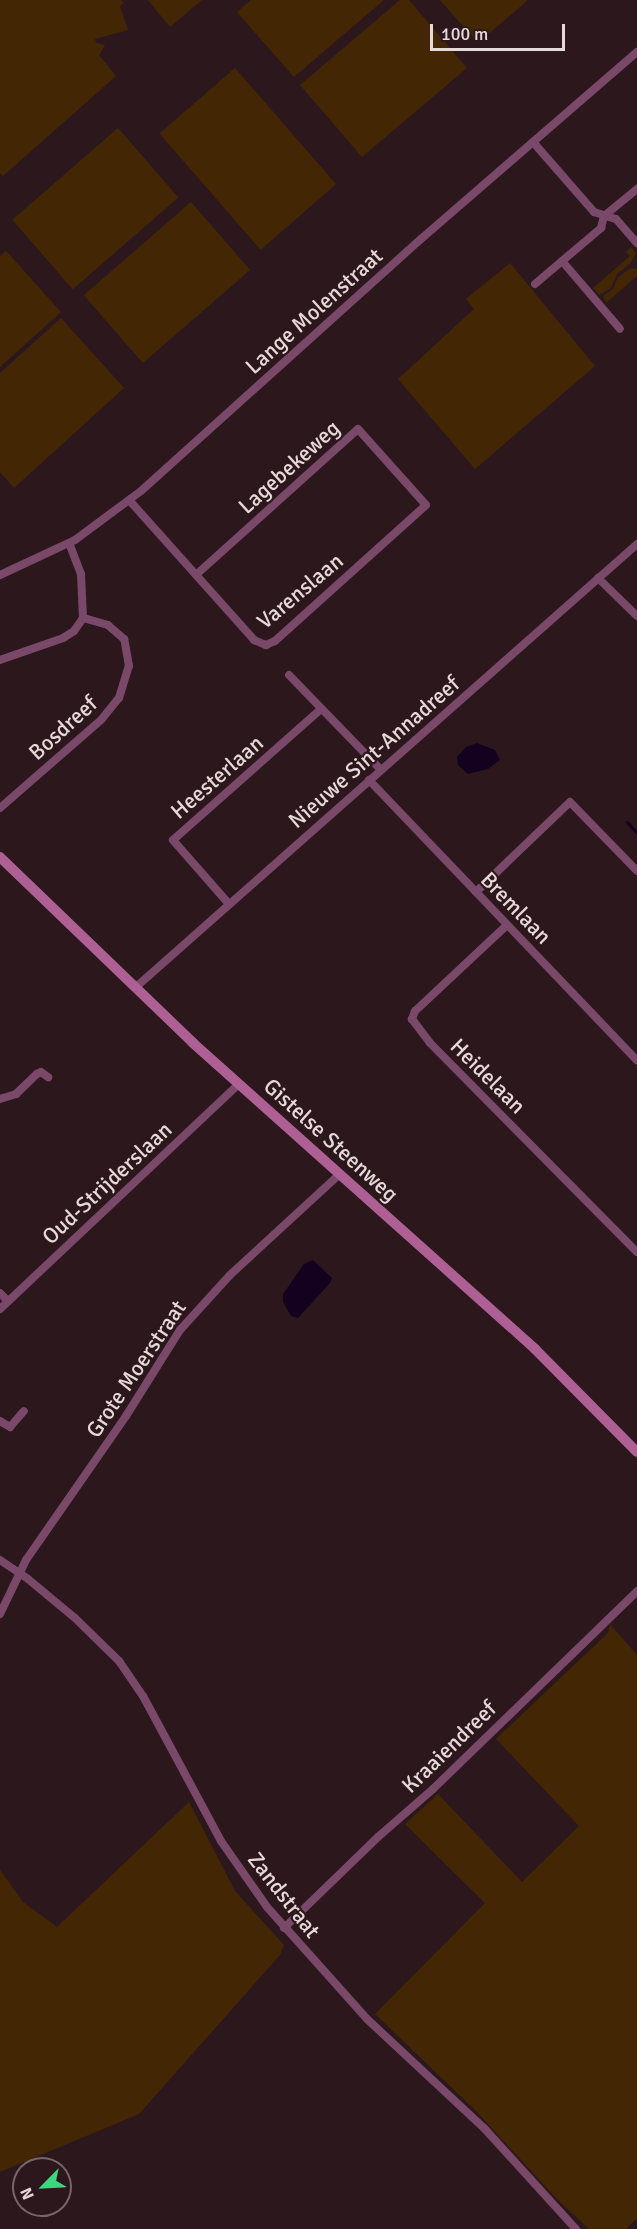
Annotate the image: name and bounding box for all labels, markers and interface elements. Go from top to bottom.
scale bar [433,12,568,50]
text: 100 m [441,23,488,45]
street label: Lange Molenstraat [240,243,388,379]
street label: Lagebekeweg [233,415,345,519]
street label: Varenslaan [252,547,348,635]
street label: Nieuwe Sint-Annadreef [283,670,465,834]
street label: Bosdreef [23,690,103,766]
street label: Heesterlaan [165,730,269,824]
street label: Bremlaan [475,866,557,950]
street label: Heidelaan [445,1033,531,1119]
street label: Gistelse Steenweg [258,1073,404,1207]
street label: Oud-Strijderslaan [37,1116,177,1250]
street label: Grote Moerstraat [80,1295,192,1443]
street label: Kraaiendreef [396,1695,502,1799]
street label: Zandstraat [242,1847,326,1943]
north arrow [12,2157,72,2217]
text: N [16,2184,39,2203]

